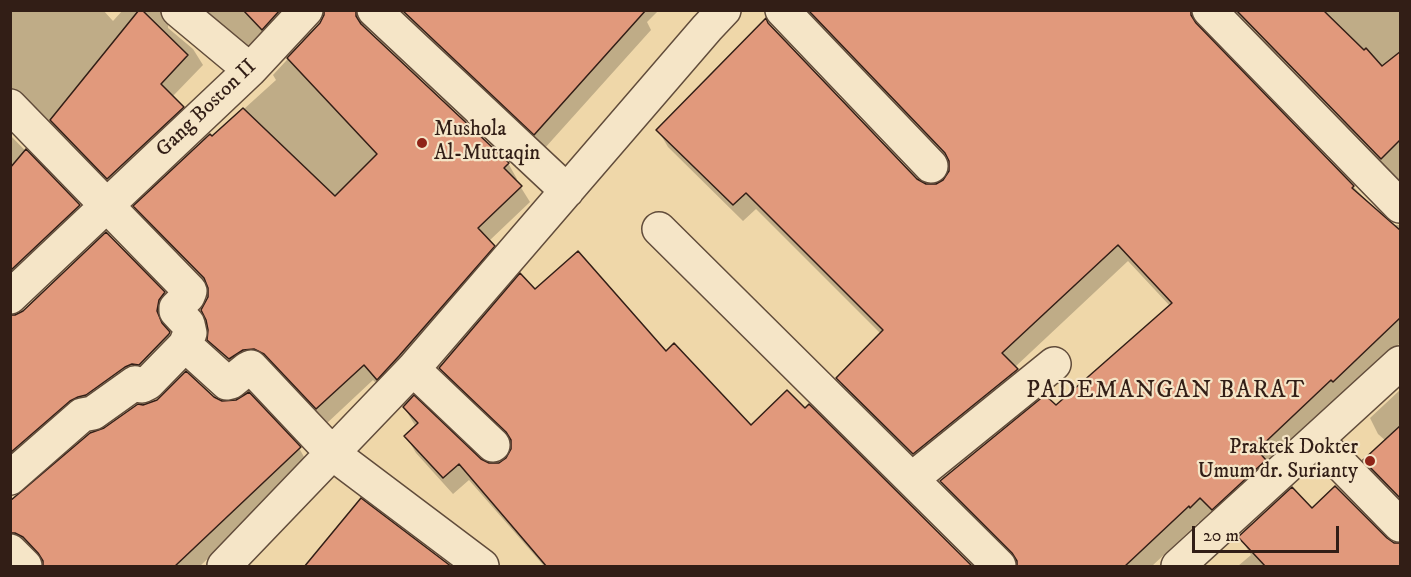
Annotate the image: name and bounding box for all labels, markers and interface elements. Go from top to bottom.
street label: Gang Boston II [152,55,262,163]
place label: Mushola Al-Muttaqin [434,118,540,168]
marker: Mushola Al-Muttaqin [415,136,429,150]
district label: PADEMANGAN BARAT [1026,378,1306,406]
place label: Praktek Dokter Umum dr. Surianty [1198,436,1358,486]
marker: Praktek Dokter Umum dr. Surianty [1363,454,1377,468]
scale bar [1195,514,1342,552]
text: 20 m [1203,525,1239,547]

